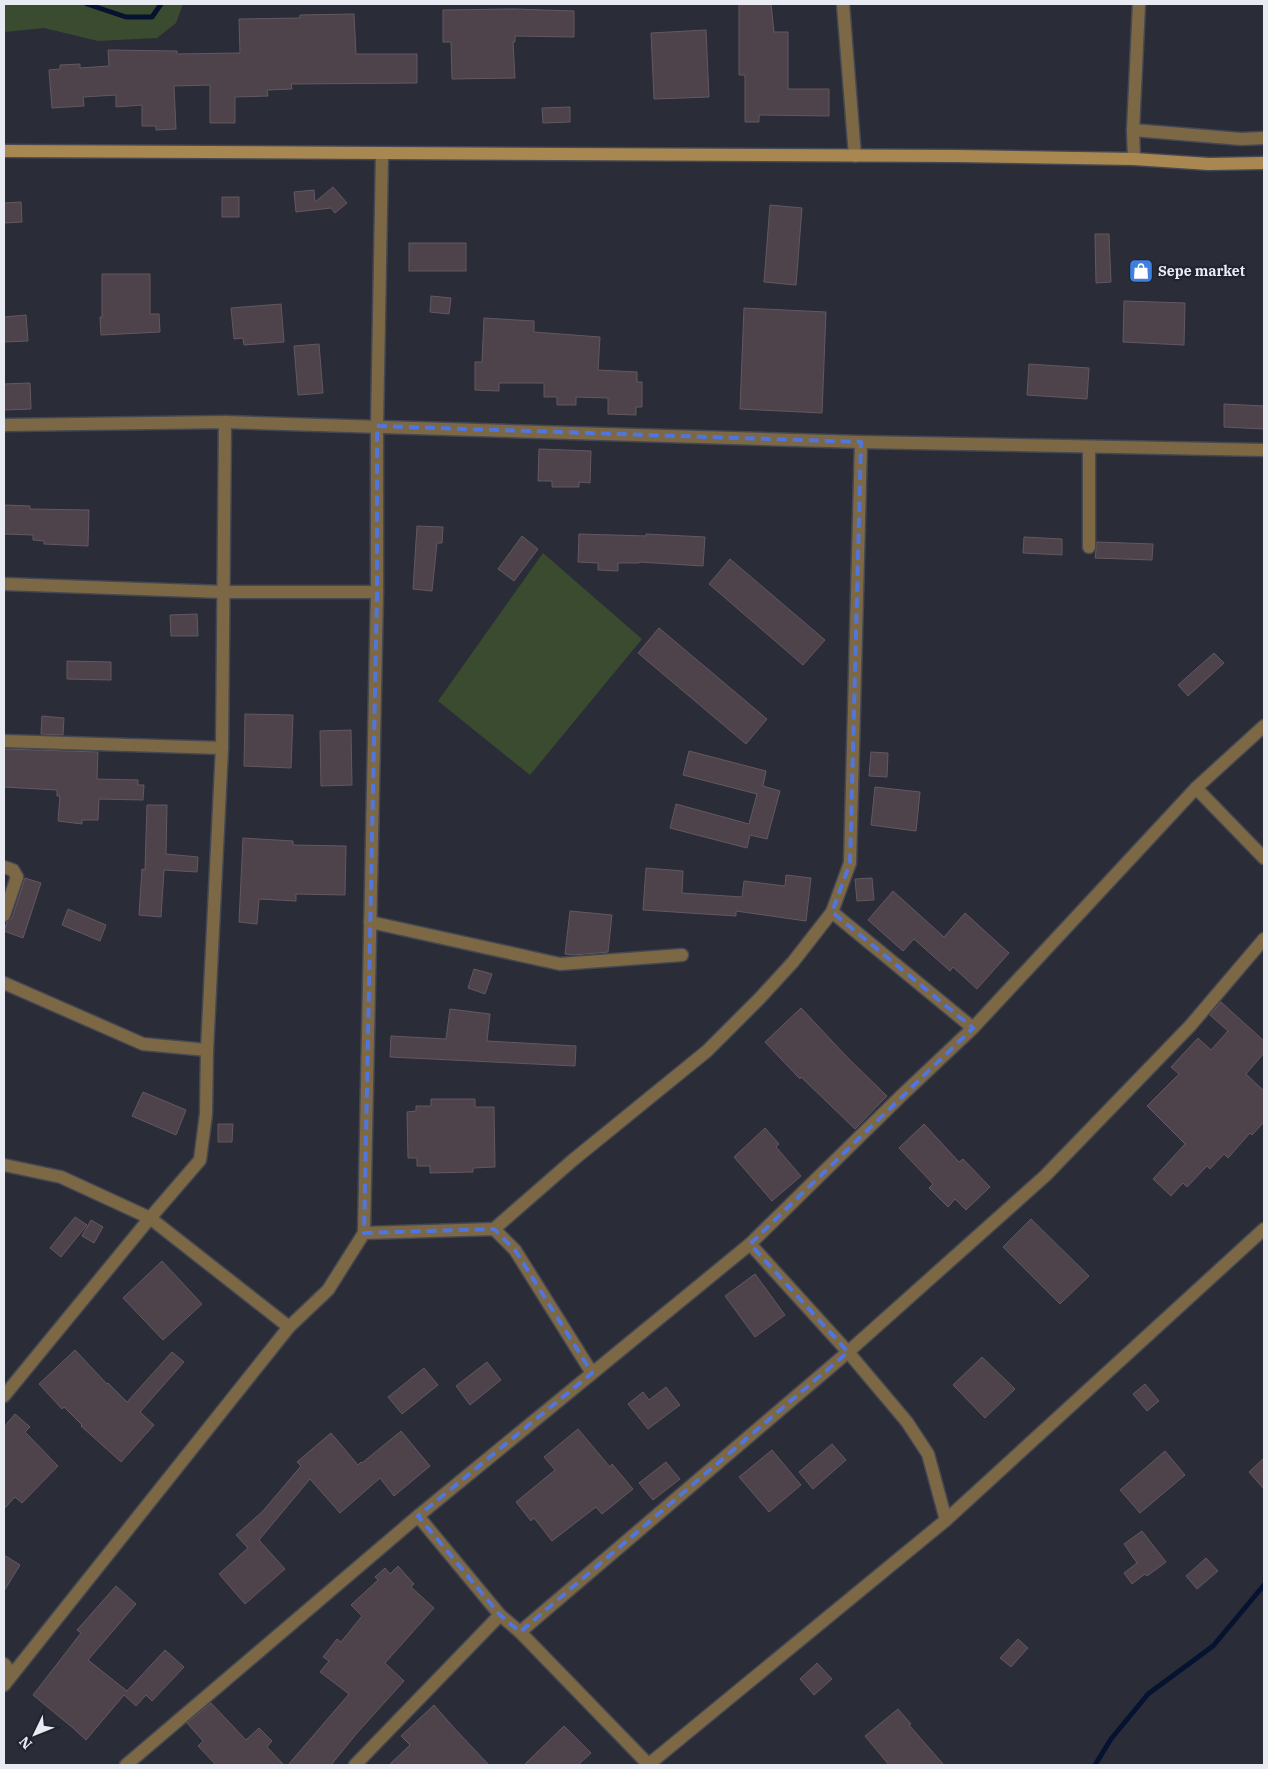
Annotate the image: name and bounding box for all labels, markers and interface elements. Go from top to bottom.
shop icon: Sepe market [1128,258,1154,284]
place label: Sepe market [1158,262,1245,280]
north arrow [10,1709,60,1759]
text: N [15,1733,36,1753]

